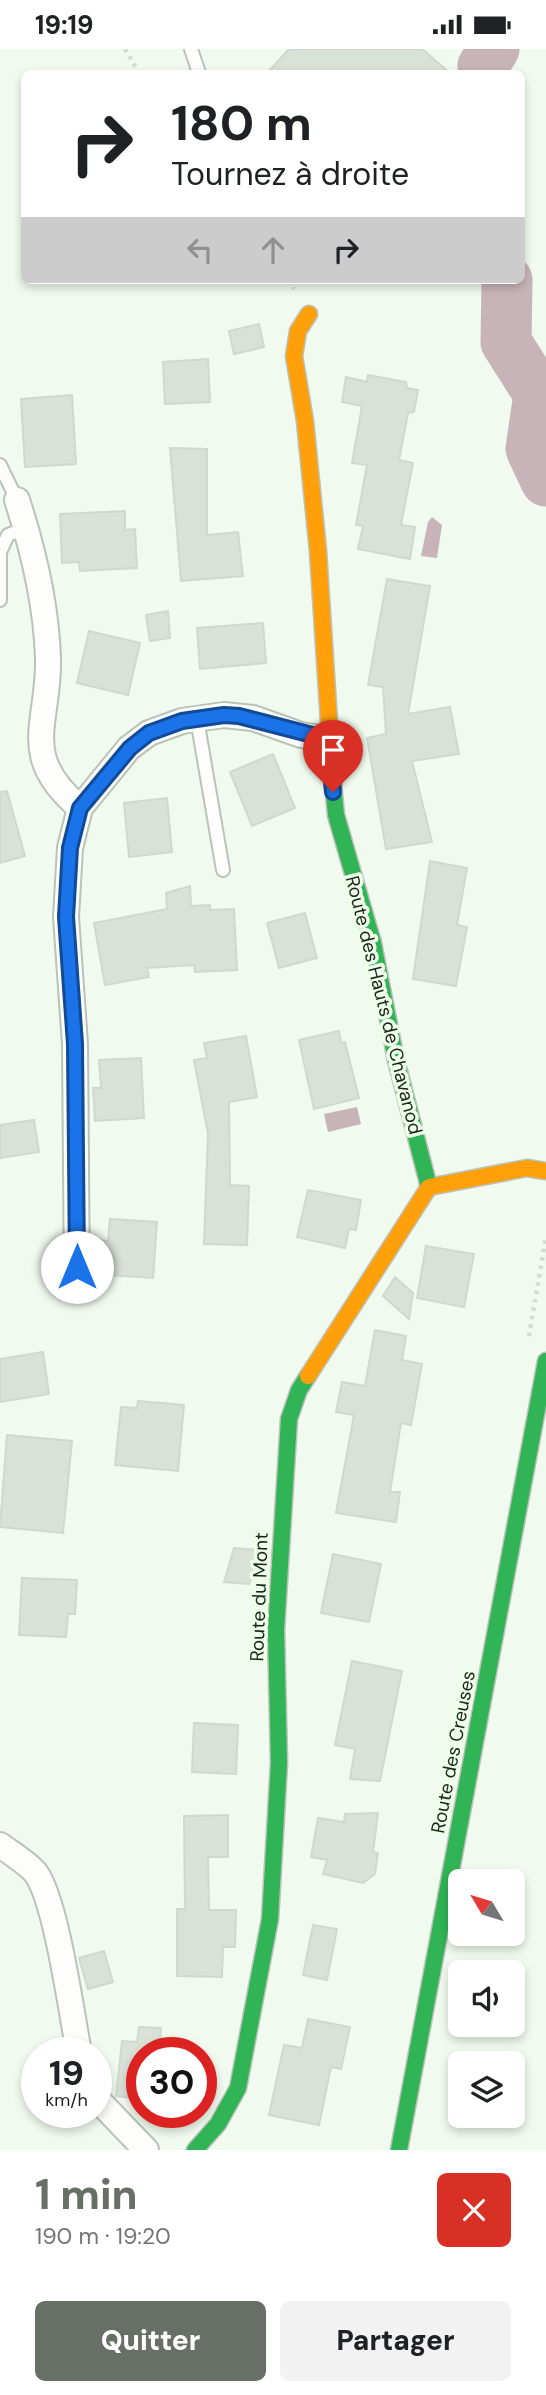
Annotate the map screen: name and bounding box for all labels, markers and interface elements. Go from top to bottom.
text: 19:19 [35,8,94,42]
text: 180 m [171,91,312,155]
icon: right [56,98,147,189]
text: Tournez à droite [171,153,409,195]
icon: left [181,231,219,269]
icon: ahead [254,231,292,269]
icon: right [327,231,365,269]
pin [303,720,363,792]
icon: arrive [314,731,352,769]
street label: Route des Hauts de Chavanod [340,873,428,1137]
position arrow [40,1230,114,1304]
street label: Route du Mont [244,1532,274,1662]
street label: Route des Creuses [425,1669,481,1835]
north arrow [448,1869,525,1946]
map controls [448,1869,525,2128]
button: sound [448,1960,525,2037]
speed limit sign: 30 [126,2037,217,2128]
text: 19 [49,2050,84,2096]
button: layers [448,2051,525,2128]
text: km/h [45,2088,88,2112]
text: 1 min [35,2167,138,2222]
button: close [437,2173,511,2247]
text: 190 m · 19:20 [35,2221,171,2251]
button: Quitter [35,2301,266,2381]
button: Partager [280,2301,511,2381]

